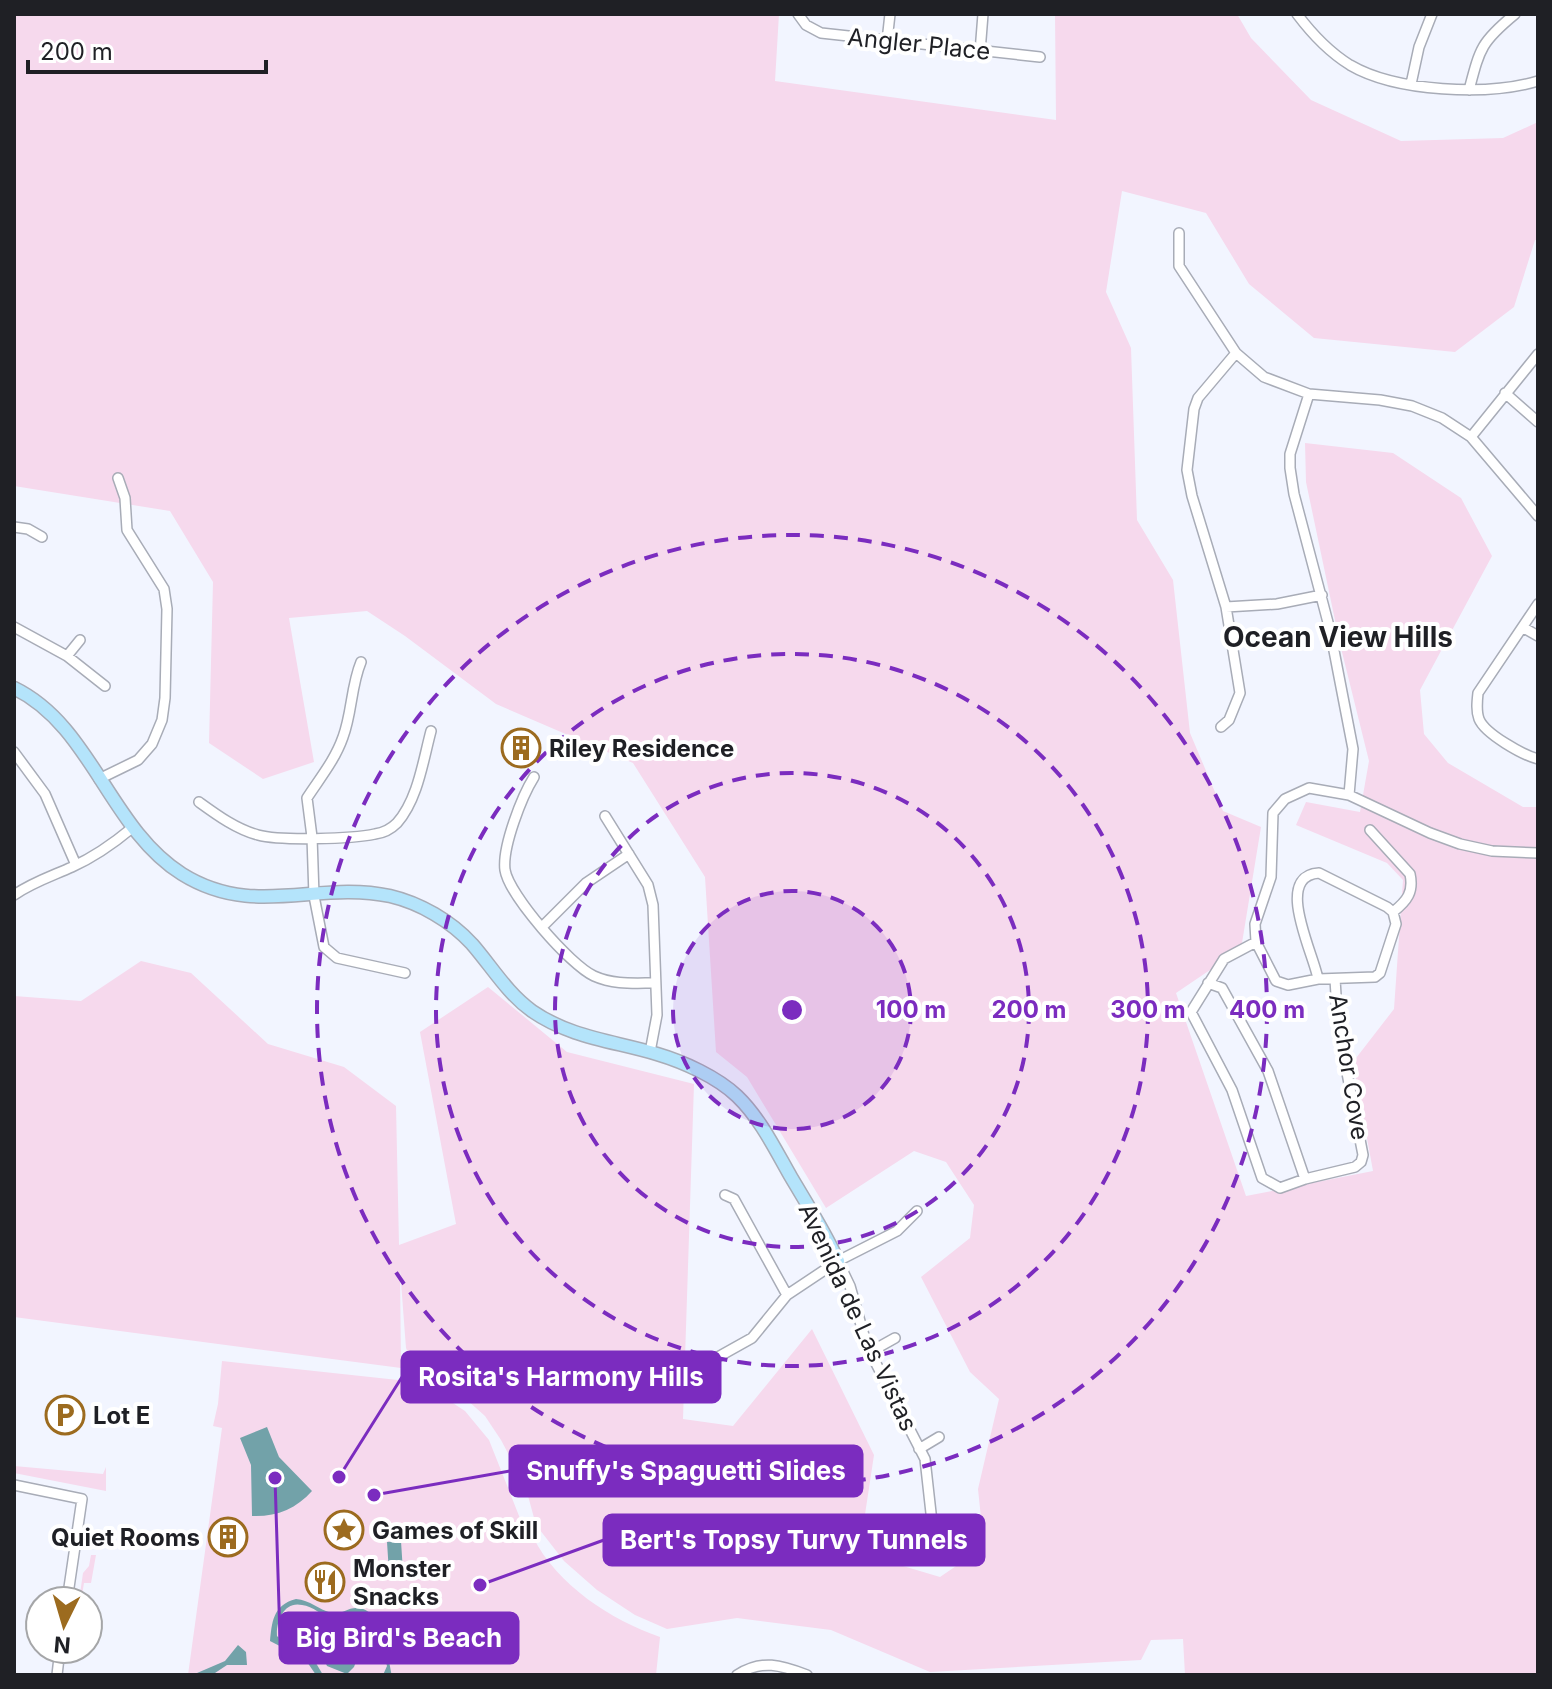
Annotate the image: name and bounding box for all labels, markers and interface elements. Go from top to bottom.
street label: Angler Place [846,22,992,66]
scale bar [28,24,266,74]
text: 200 m [40,37,113,66]
district label: Ocean View Hills [1223,620,1453,654]
building icon: Riley Residence [500,727,542,769]
place label: Riley Residence [549,734,734,763]
street label: Anchor Cove [1323,992,1375,1142]
text: 100 m [876,995,946,1024]
text: 200 m [991,995,1067,1024]
text: 300 m [1110,995,1186,1024]
text: 400 m [1229,995,1305,1024]
centre of rings [778,996,806,1024]
street label: Avenida de Las Vistas [792,1199,924,1435]
callout: Rosita's Harmony Hills [402,1352,720,1402]
text: Rosita's Harmony Hills [418,1361,704,1392]
parking icon: Lot E [44,1394,86,1436]
place label: Lot E [93,1401,150,1430]
callout: Snuffy's Spaguetti Slides [510,1446,862,1496]
text: Snuffy's Spaguetti Slides [526,1455,846,1486]
place icon: Games of Skill [323,1509,365,1551]
callout: Bert's Topsy Turvy Tunnels [604,1515,984,1565]
building icon: Quiet Rooms [207,1516,249,1558]
place label: Games of Skill [372,1516,538,1545]
place label: Quiet Rooms [51,1523,200,1552]
text: Bert's Topsy Turvy Tunnels [620,1524,968,1555]
place label: Monster Snacks [353,1554,451,1611]
restaurant icon: Monster Snacks [304,1561,346,1603]
north arrow [24,1585,104,1665]
callout: Big Bird's Beach [280,1613,518,1663]
text: Big Bird's Beach [296,1622,502,1653]
text: N [53,1631,72,1659]

